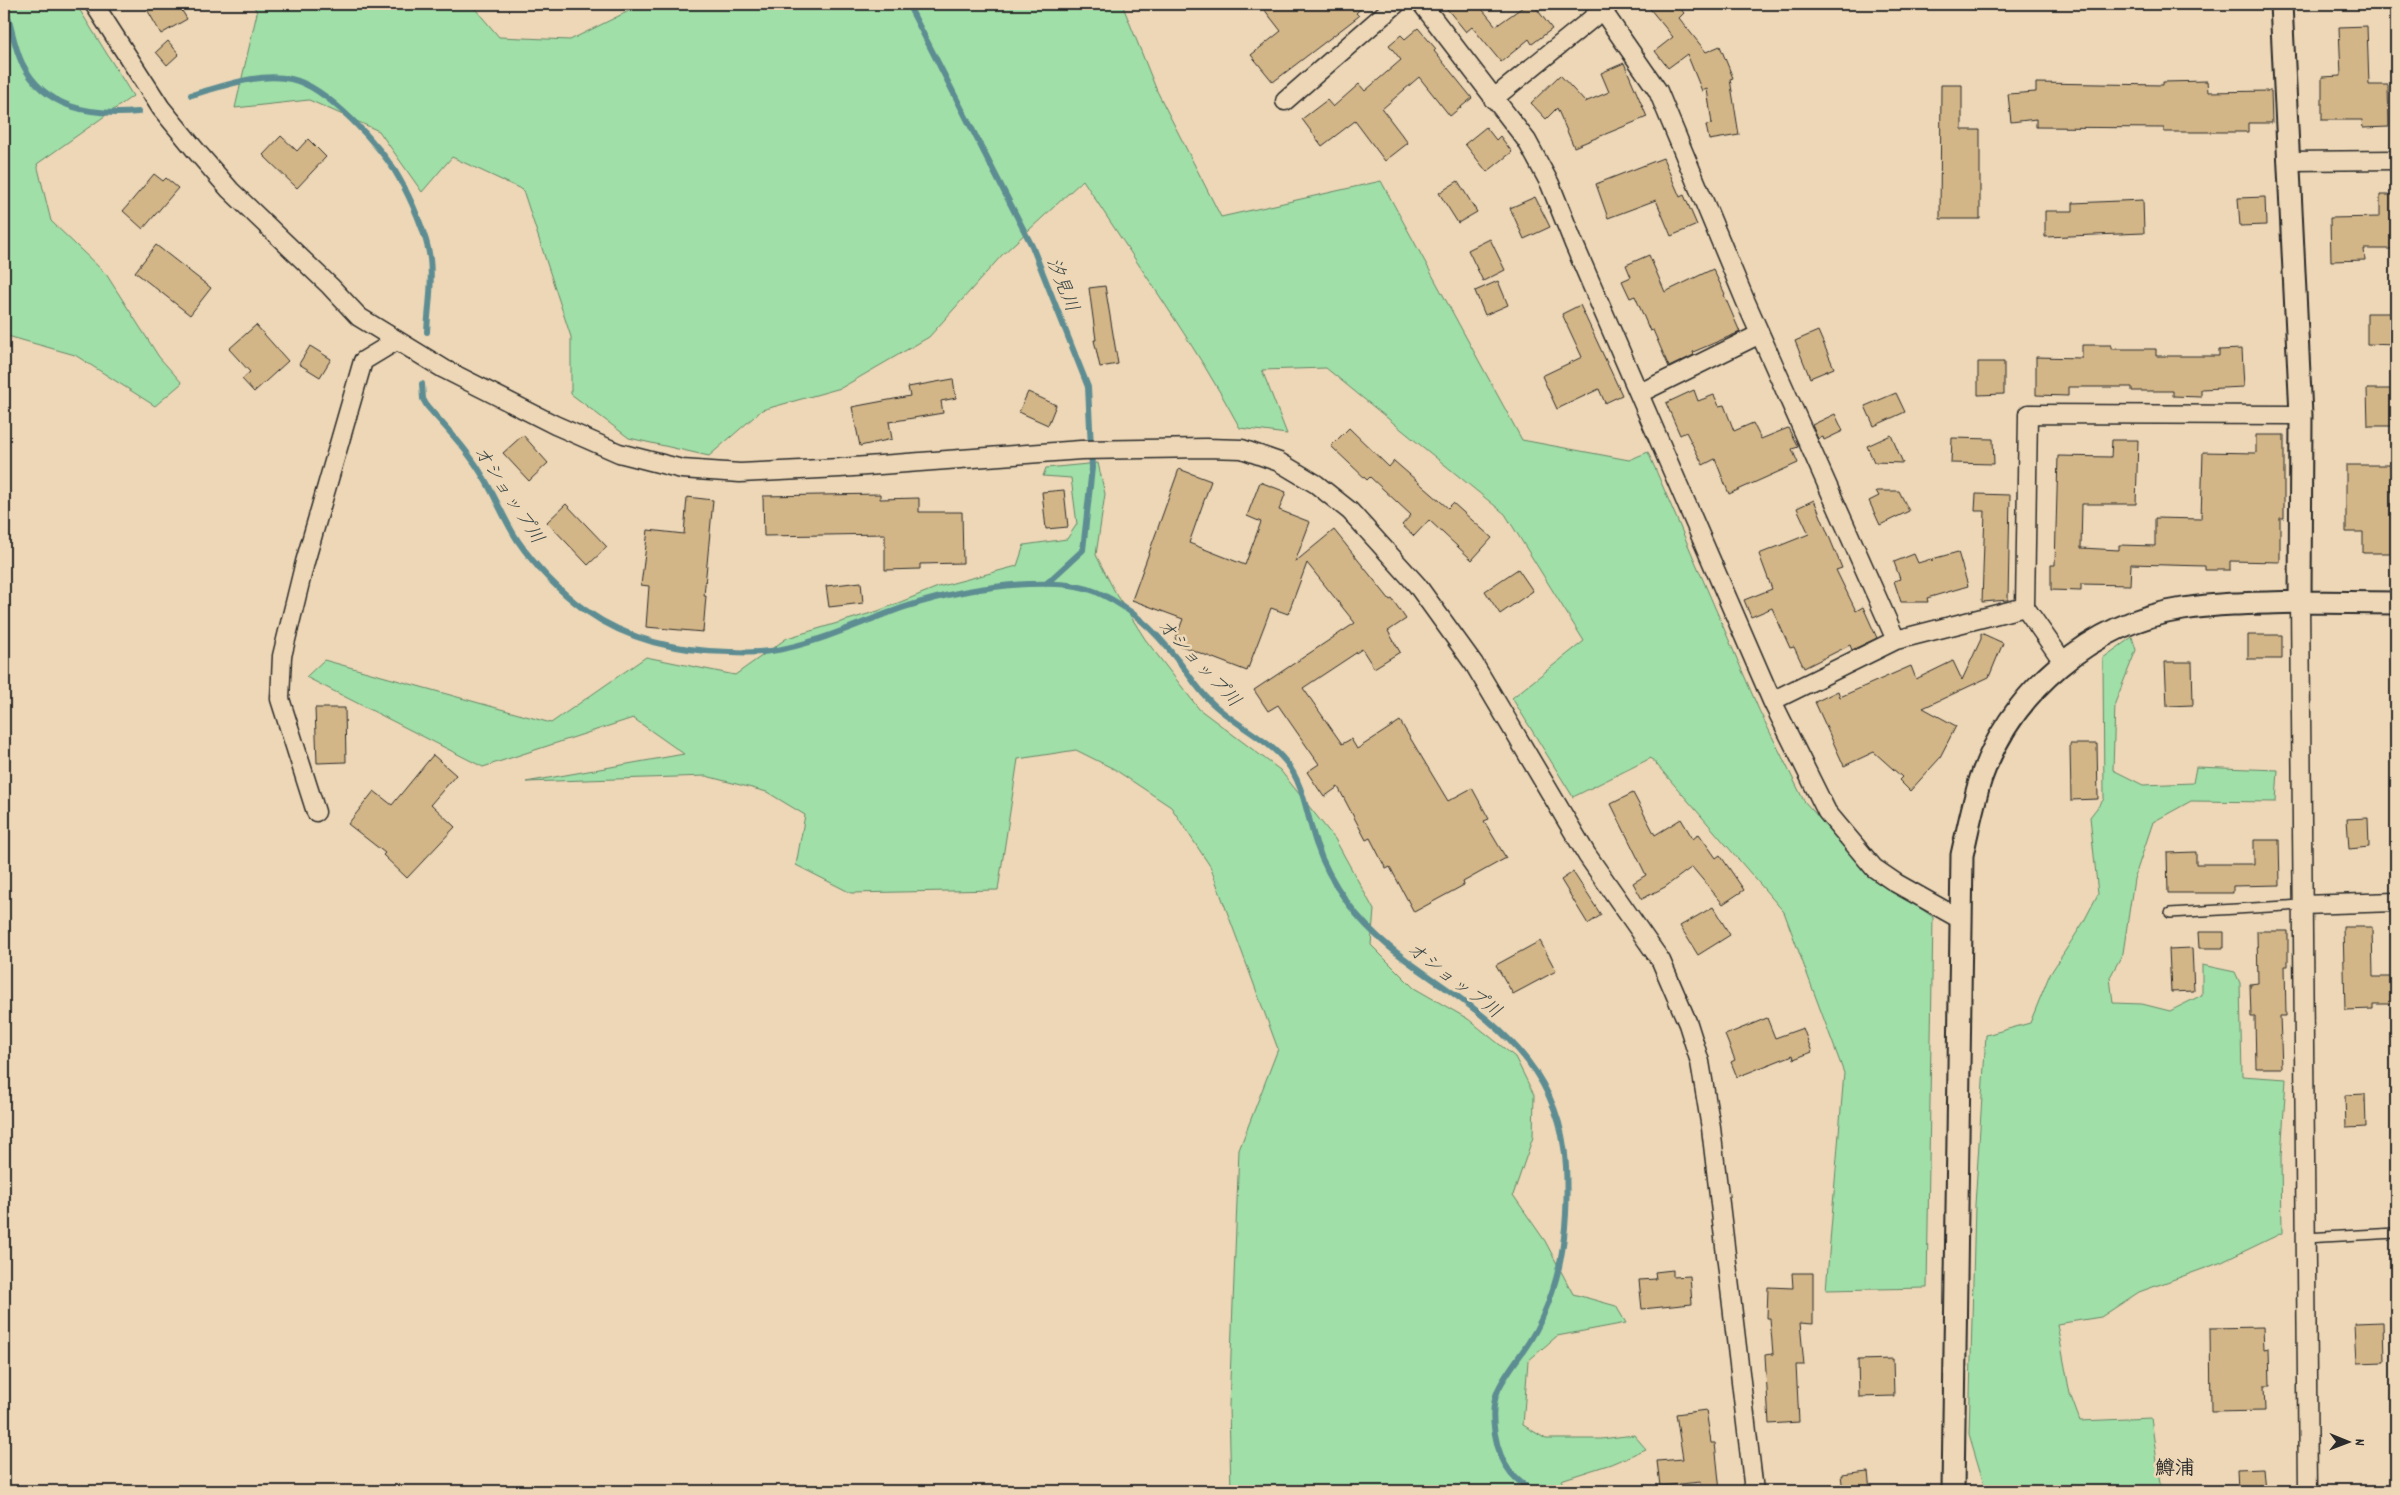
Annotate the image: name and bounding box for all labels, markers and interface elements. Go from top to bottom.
water label: 汐見川 [1038,254,1084,317]
water label: オショップ川 [465,441,549,551]
water label: オショップ川 [1149,614,1246,715]
water label: オショップ川 [1400,937,1506,1027]
north arrow [2322,1418,2372,1468]
text: N [2349,1439,2369,1446]
district label: 鱒浦 [2155,1456,2195,1484]

